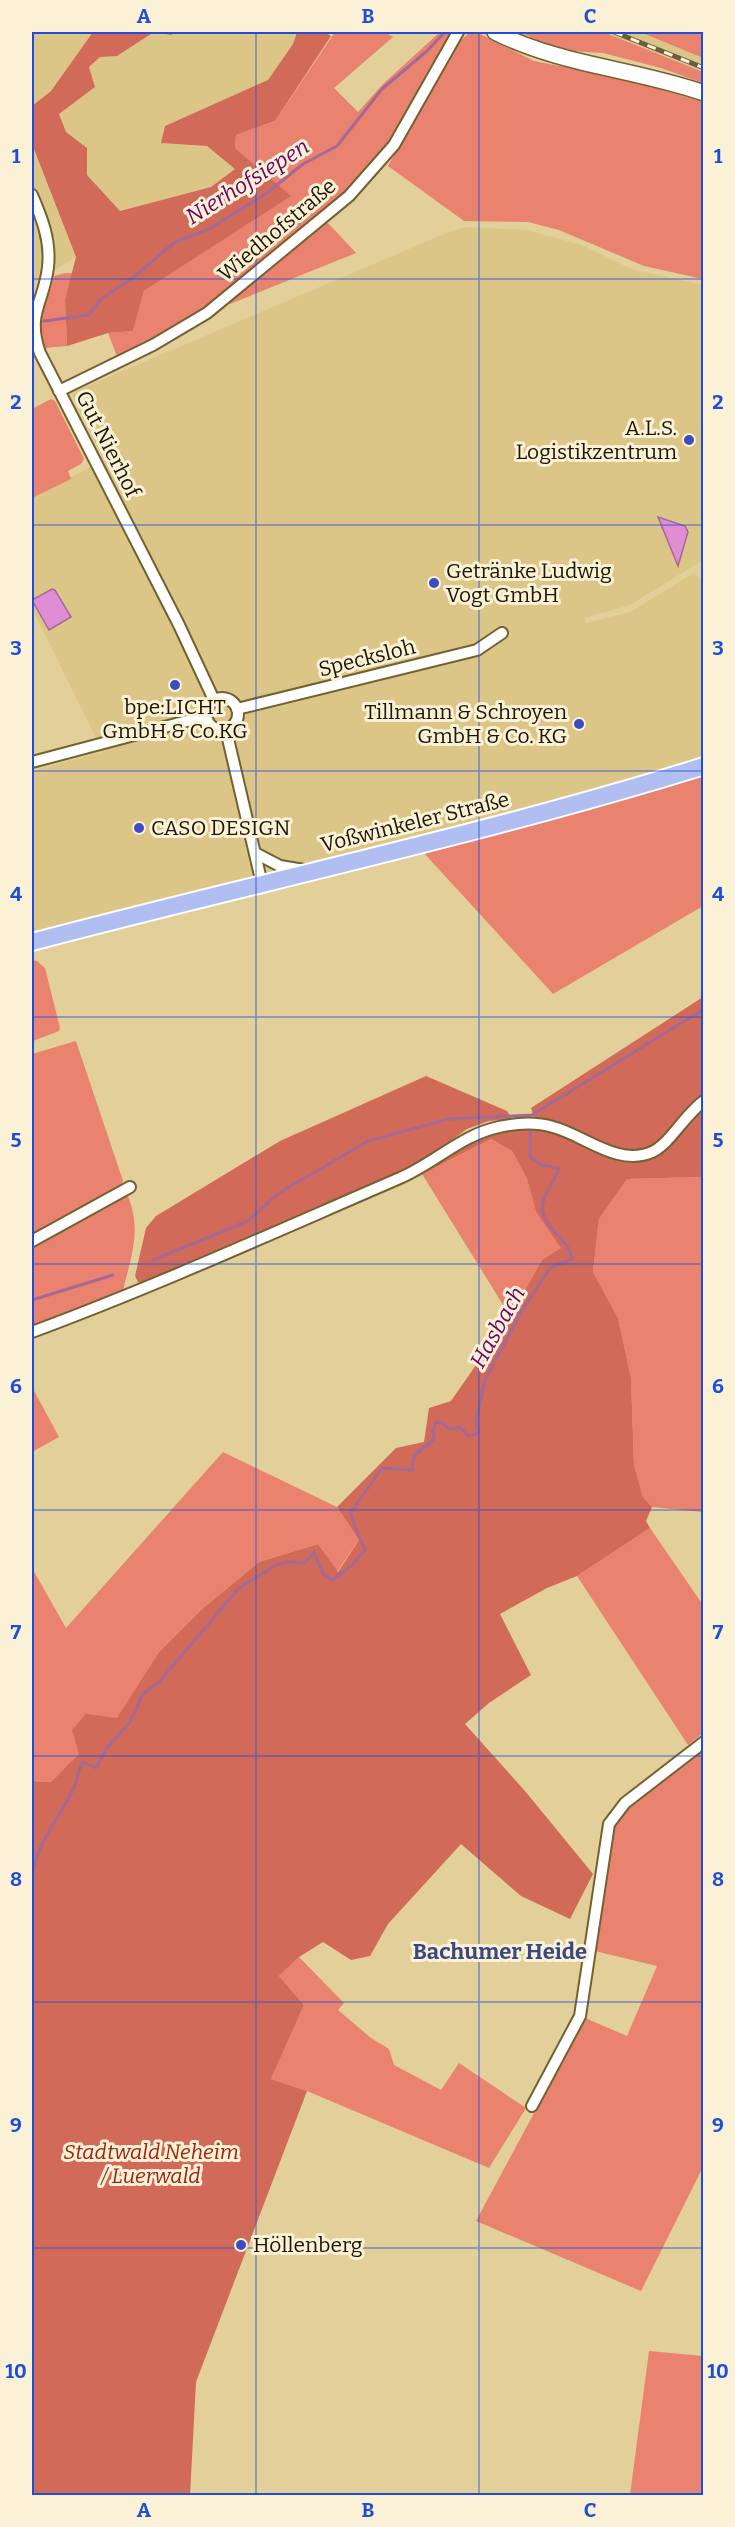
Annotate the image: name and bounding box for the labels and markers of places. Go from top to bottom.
place label: A.L.S. Logistikzentrum [516,415,677,465]
marker: A.L.S. Logistikzentrum [682,433,696,447]
place label: Getränke Ludwig Vogt GmbH [446,558,612,608]
marker: Getränke Ludwig Vogt GmbH [427,576,441,590]
marker: bpe:LICHT GmbH & Co.KG [168,678,182,692]
place label: bpe:LICHT GmbH & Co.KG [102,694,248,744]
place label: Tillmann & Schroyen GmbH & Co. KG [364,699,567,749]
marker: Tillmann & Schroyen GmbH & Co. KG [572,717,586,731]
place label: CASO DESIGN [151,815,290,841]
marker: CASO DESIGN [132,821,146,835]
place label: Höllenberg [253,2232,363,2258]
marker: Höllenberg [234,2238,248,2252]

